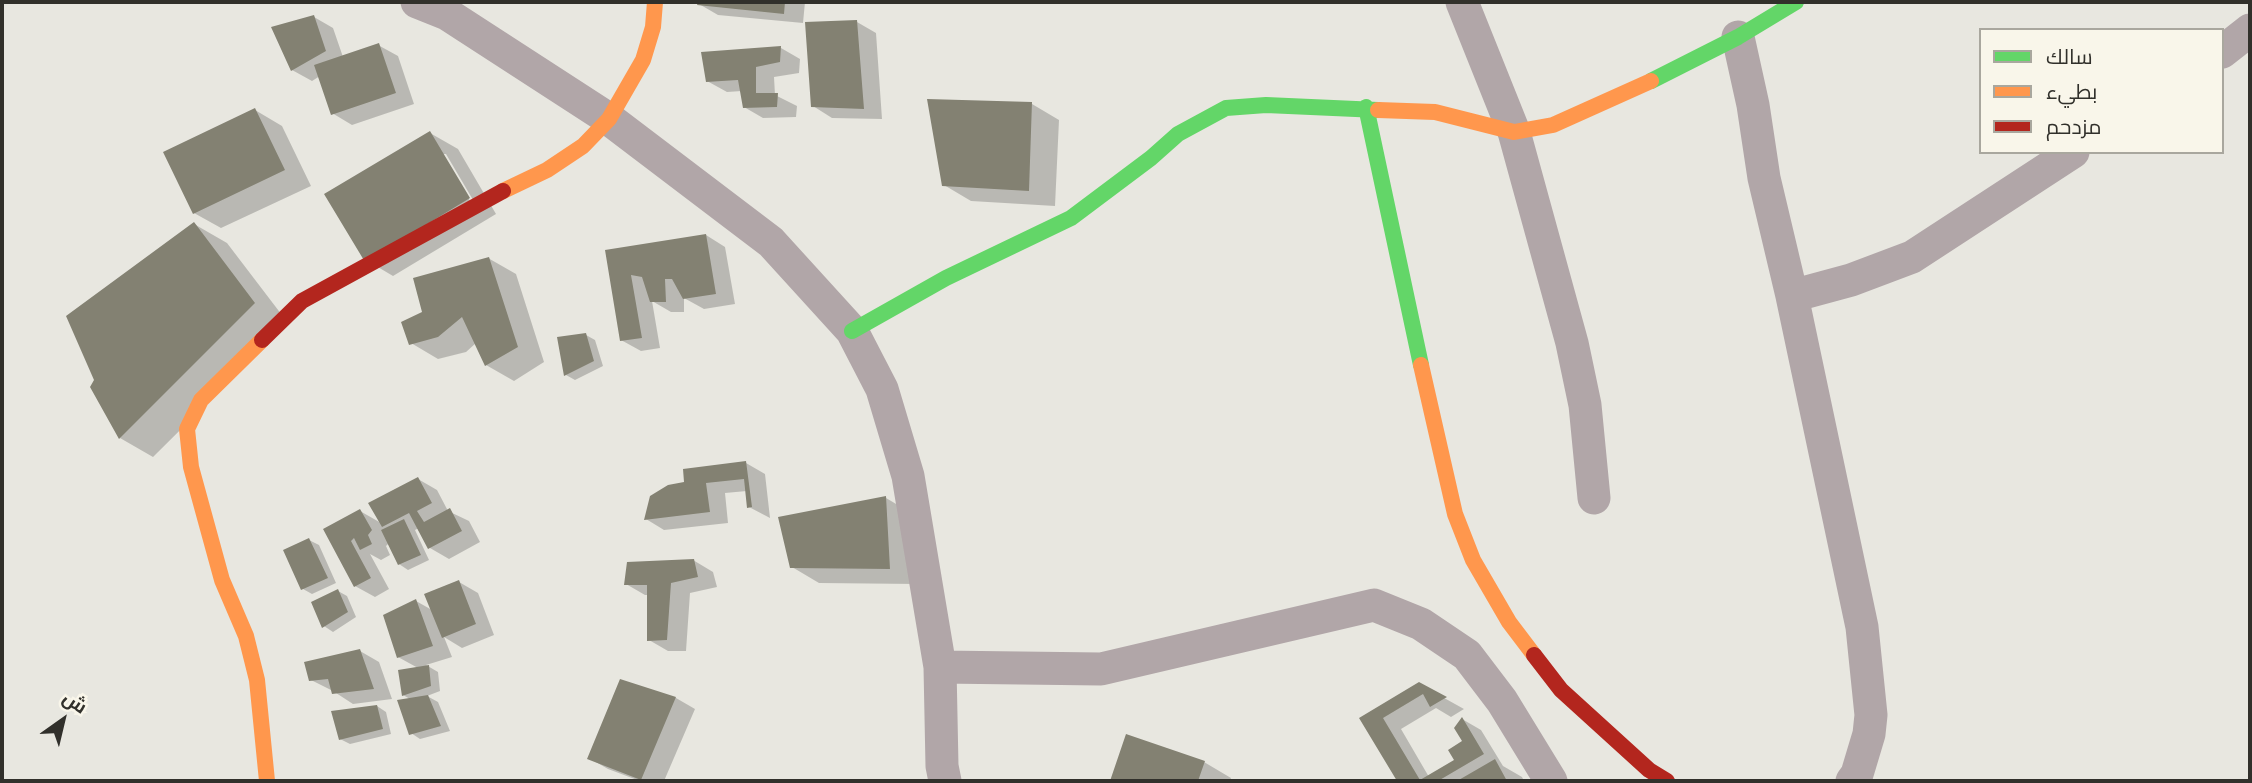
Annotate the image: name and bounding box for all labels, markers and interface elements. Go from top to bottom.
legend [1979,28,2224,154]
text: سالك [2046,45,2093,68]
text: بطيء [2046,80,2097,103]
text: مزدحم [2046,115,2101,138]
north arrow [28,685,98,755]
text: ش [59,687,91,718]

